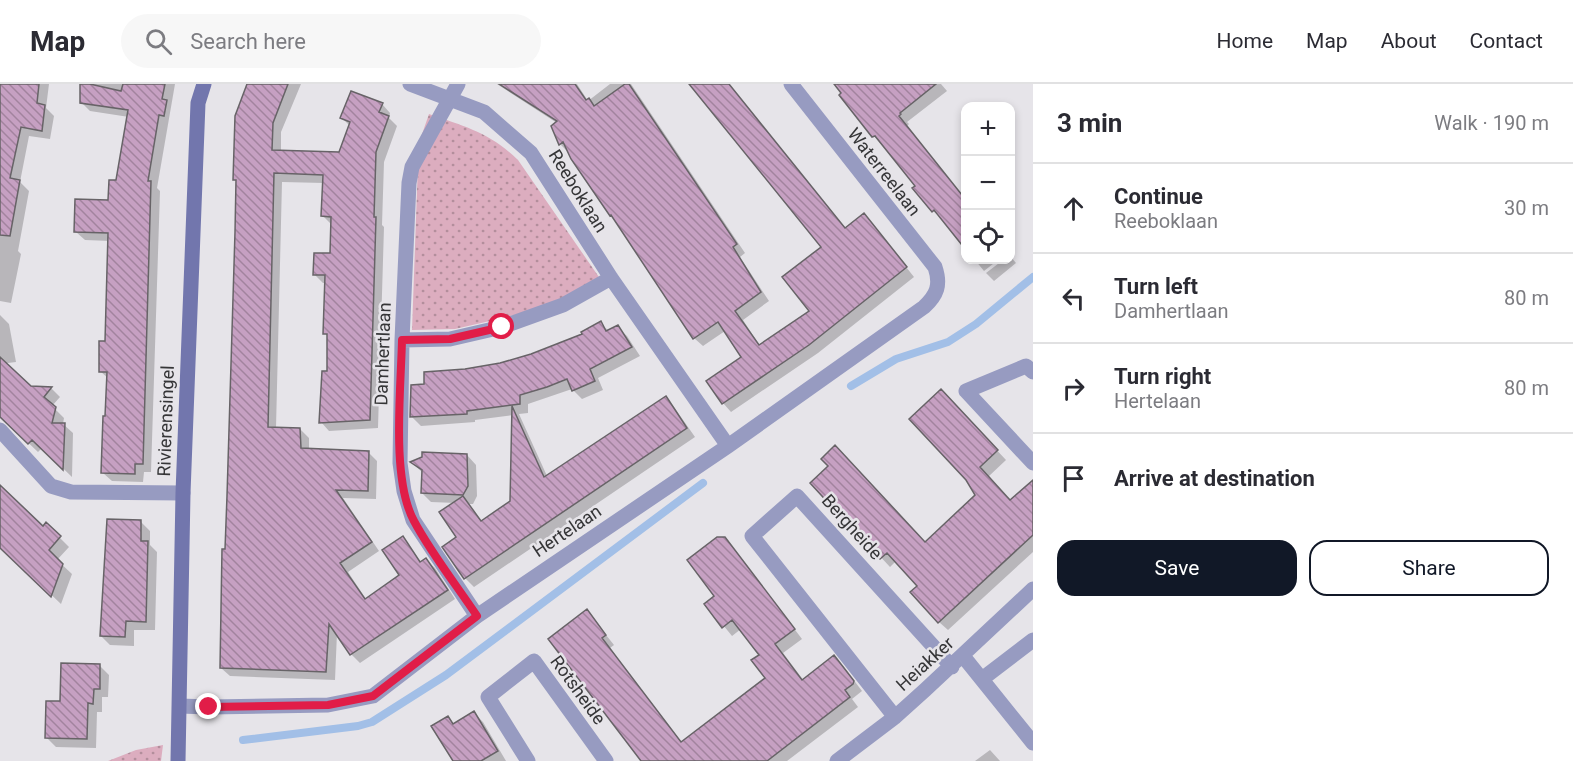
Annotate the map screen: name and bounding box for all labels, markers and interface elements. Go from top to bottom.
search box [121,14,541,68]
text: Map [30,25,85,58]
icon: search [142,25,175,58]
text: Search here [190,29,306,54]
text: Home [1217,29,1273,53]
text: Map [1306,29,1348,53]
text: About [1381,29,1437,53]
text: Contact [1470,29,1543,53]
map controls [961,102,1015,264]
button: + [961,102,1015,156]
text: 3 min [1057,108,1122,138]
text: Walk · 190 m [1434,111,1549,135]
street label: Waterreelaan [844,123,925,220]
street label: Reeboklaan [545,145,612,236]
button: − [961,156,1015,210]
text: Continue [1114,184,1203,209]
icon: ahead [1057,192,1090,225]
text: 30 m [1504,196,1549,220]
text: Reeboklaan [1114,209,1218,233]
button: locate [961,210,1015,264]
text: Turn left [1114,274,1198,299]
icon: left [1057,282,1090,315]
text: 80 m [1504,286,1549,310]
text: Damhertlaan [1114,299,1229,323]
street label: Damhertlaan [370,302,395,406]
route start [488,313,514,339]
text: Turn right [1114,364,1211,389]
street label: Rivierensingel [153,365,178,477]
icon: right [1057,372,1090,405]
text: 80 m [1504,376,1549,400]
text: Hertelaan [1114,389,1201,413]
icon: arrive [1057,462,1090,495]
text: Arrive at destination [1114,466,1315,491]
street label: Bergheide [818,490,887,564]
street label: Hertelaan [528,500,605,561]
button: Save [1057,540,1297,596]
button: Share [1309,540,1549,596]
street label: Heiakker [892,632,958,695]
street label: Rotsheide [546,651,610,728]
route end [195,693,221,719]

